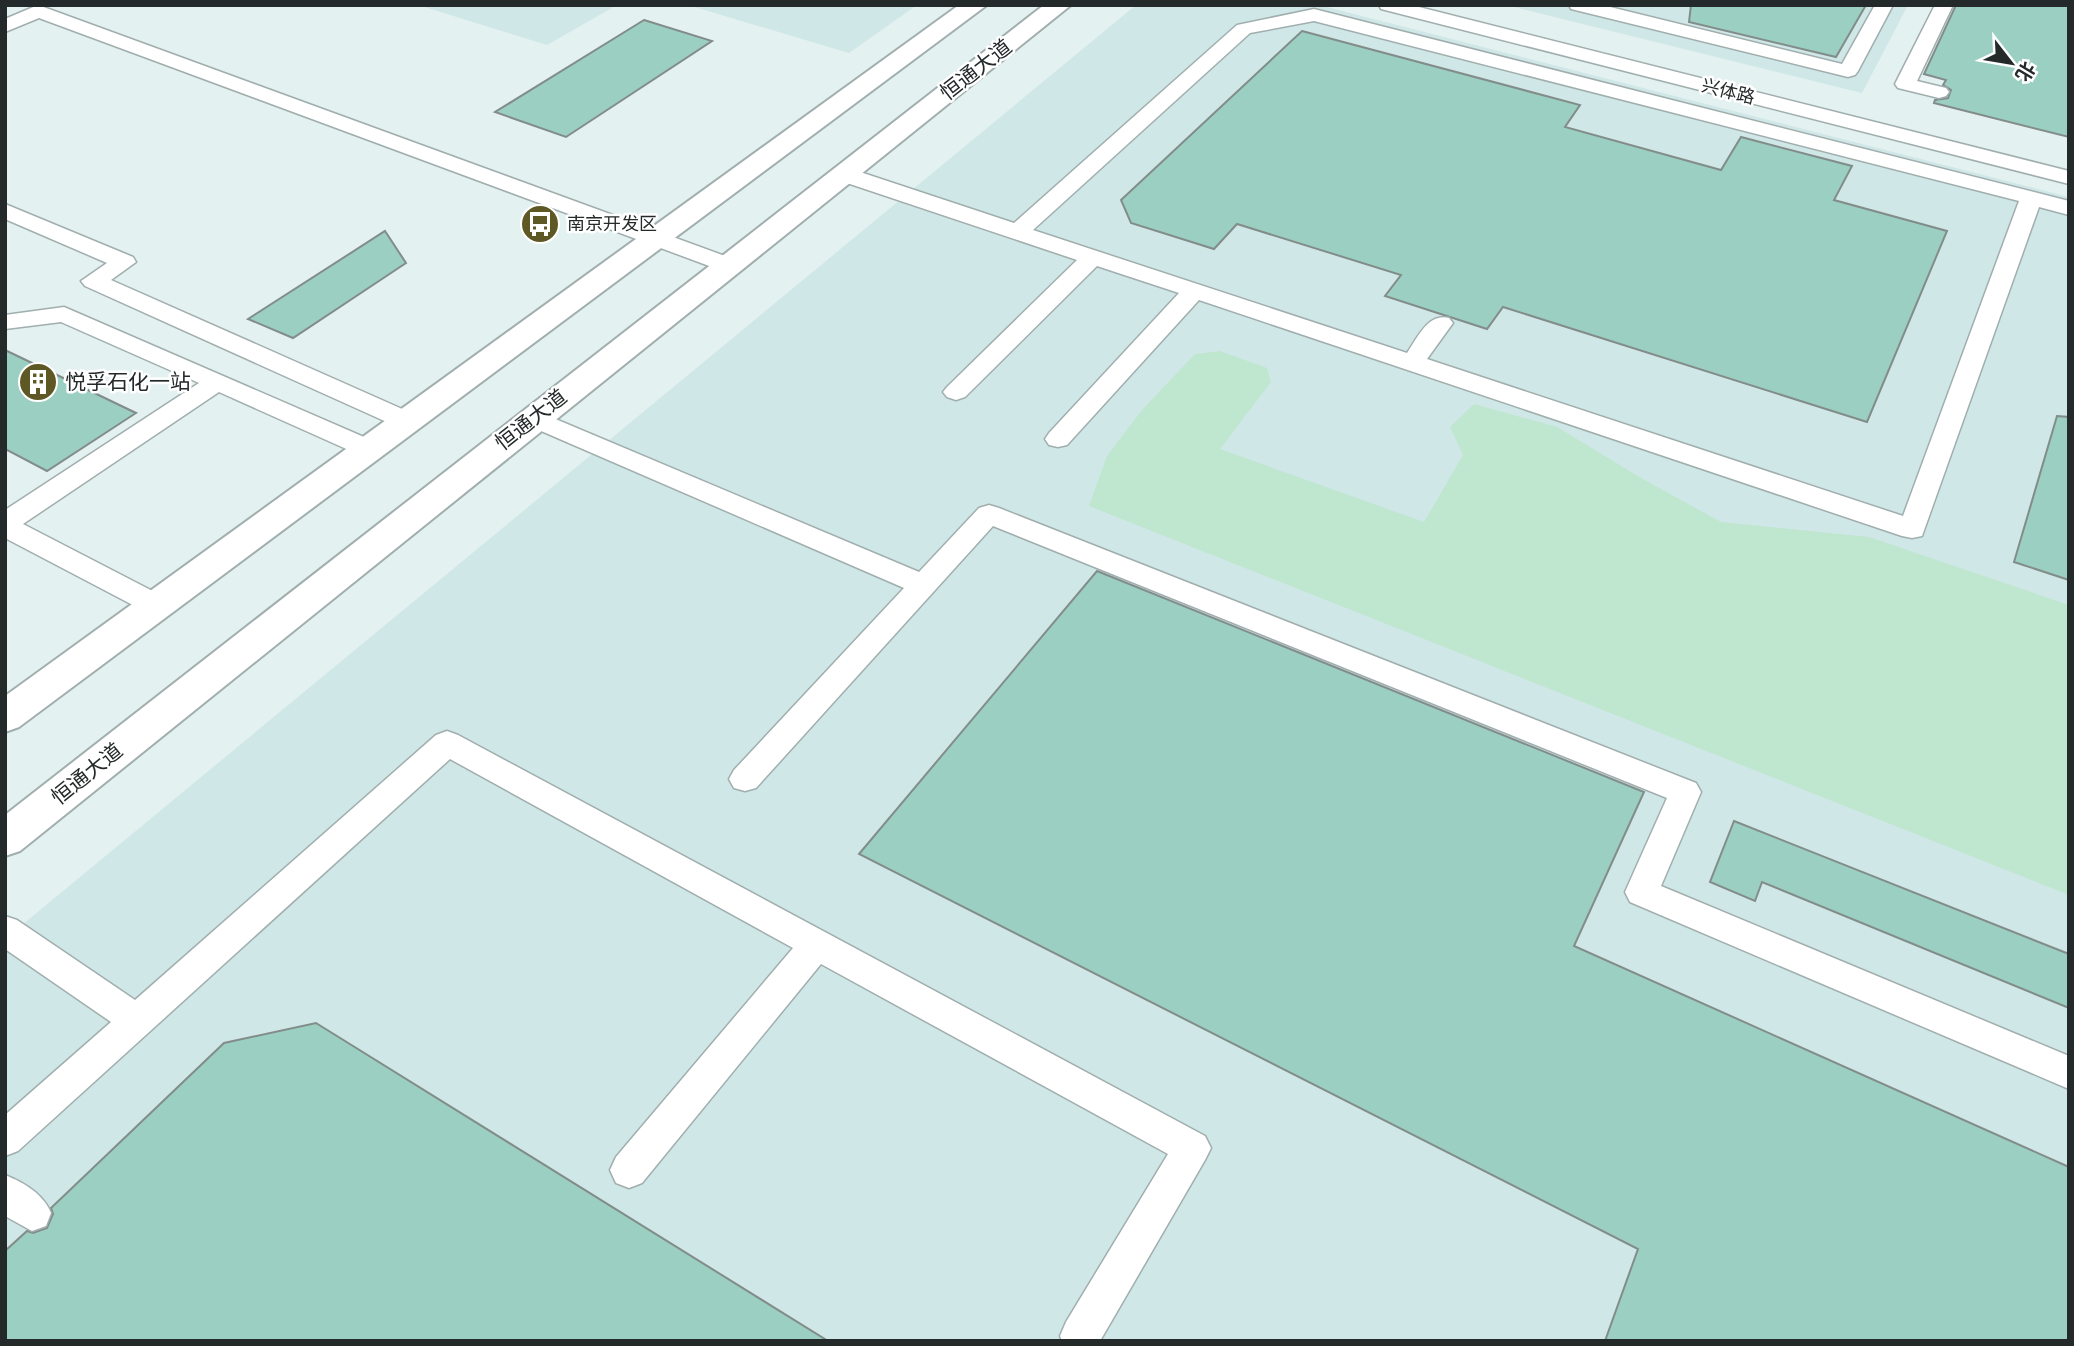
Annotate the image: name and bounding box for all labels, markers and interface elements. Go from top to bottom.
north arrow [1976,28,2046,98]
street label: 恒通大道 [934,32,1018,108]
text: 北 [2008,56,2041,86]
street label: 兴体路 [1699,73,1757,111]
bus stop icon: 南京开发区 [519,203,561,245]
place label: 南京开发区 [567,212,657,237]
building icon: 悦孚石化一站 [17,361,59,403]
place label: 悦孚石化一站 [65,367,191,397]
street label: 恒通大道 [489,382,573,458]
street label: 恒通大道 [45,736,129,812]

